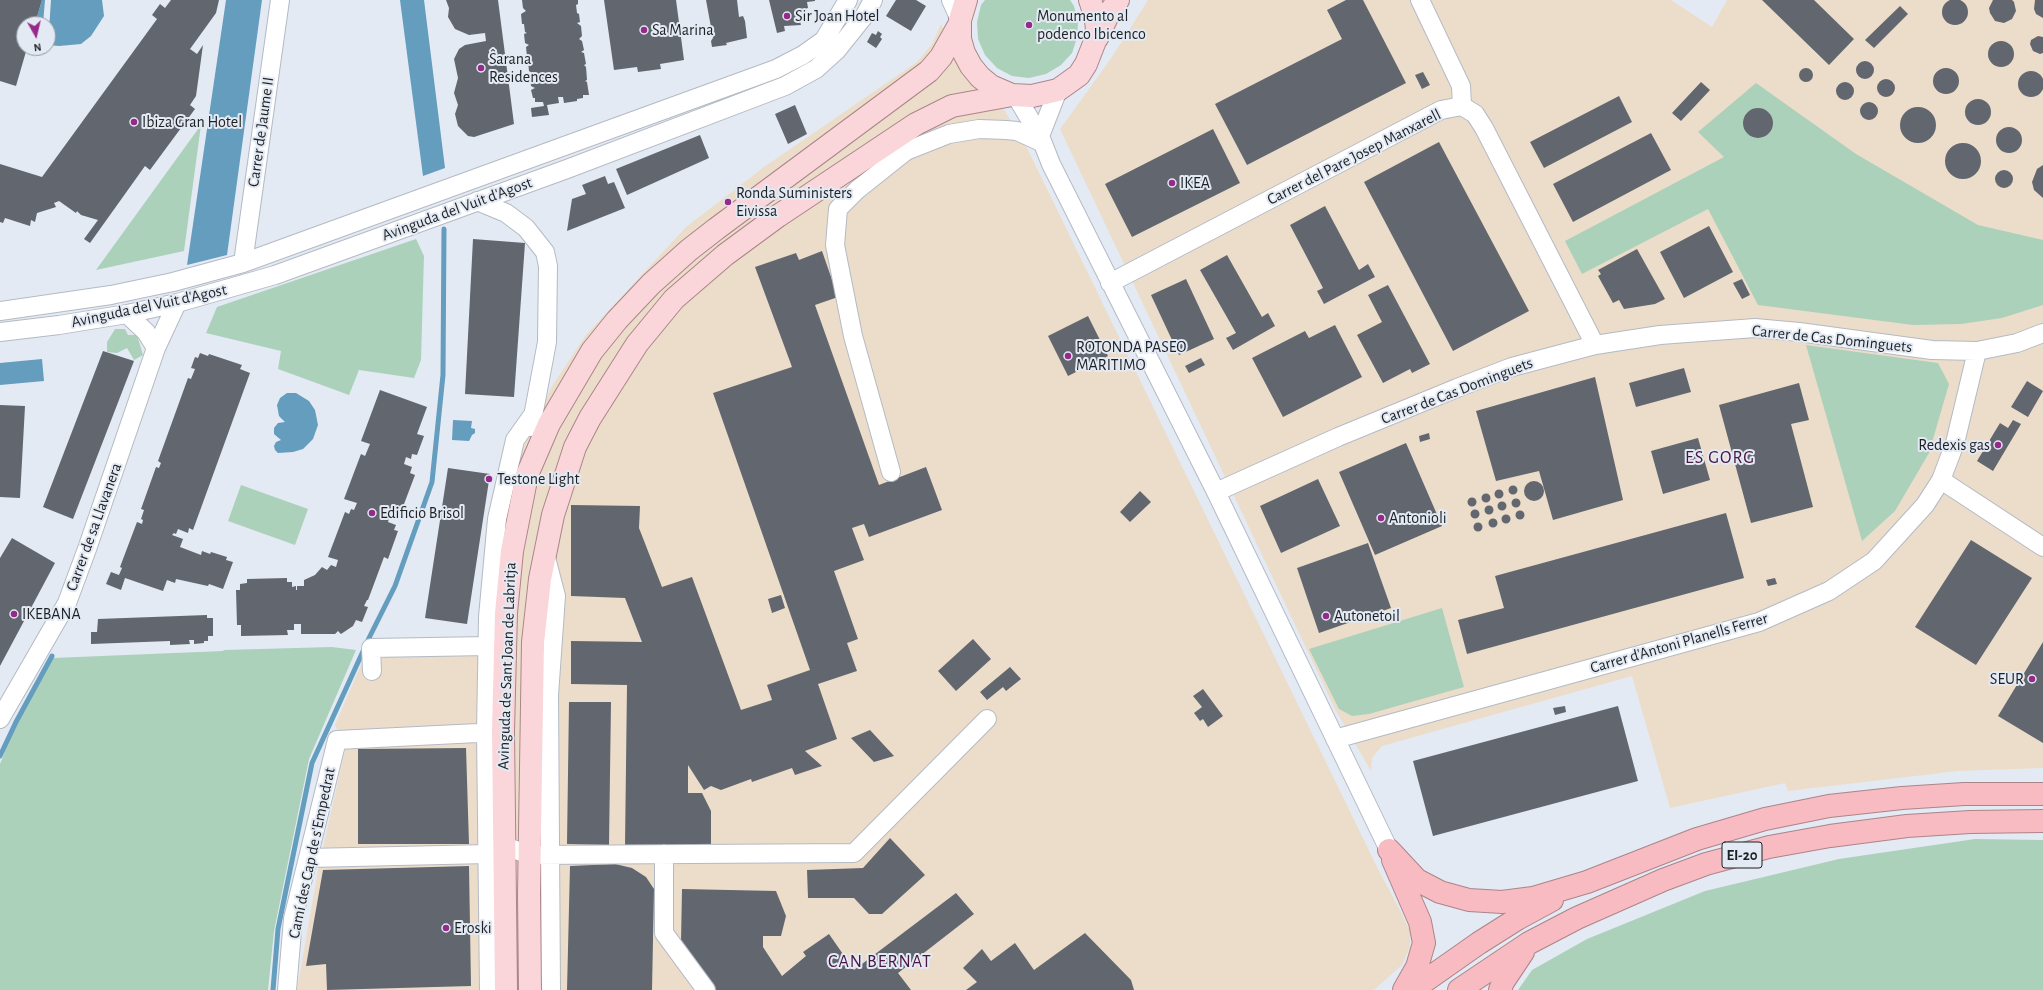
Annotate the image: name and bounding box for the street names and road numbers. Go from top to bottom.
street label: Carrer de Jaume II [244,76,278,188]
street label: Carrer del Pare Josep Manxarell [1264,105,1444,209]
street label: Avinguda del Vuit d'Agost [379,173,535,245]
street label: Avinguda del Vuit d'Agost [70,280,228,332]
street label: Carrer de Cas Dominguets [1751,321,1913,357]
street label: Carrer de Cas Dominguets [1378,353,1536,429]
street label: Carrer de sa Llavanera [62,460,126,594]
street label: Avinguda de Sant Joan de Labritja [494,562,520,770]
street label: Carrer d'Antoni Planells Ferrer [1588,608,1770,678]
street label: Camí des Cap de s'Empedrat [285,766,339,940]
road number: EI-20 [1722,842,1762,868]

